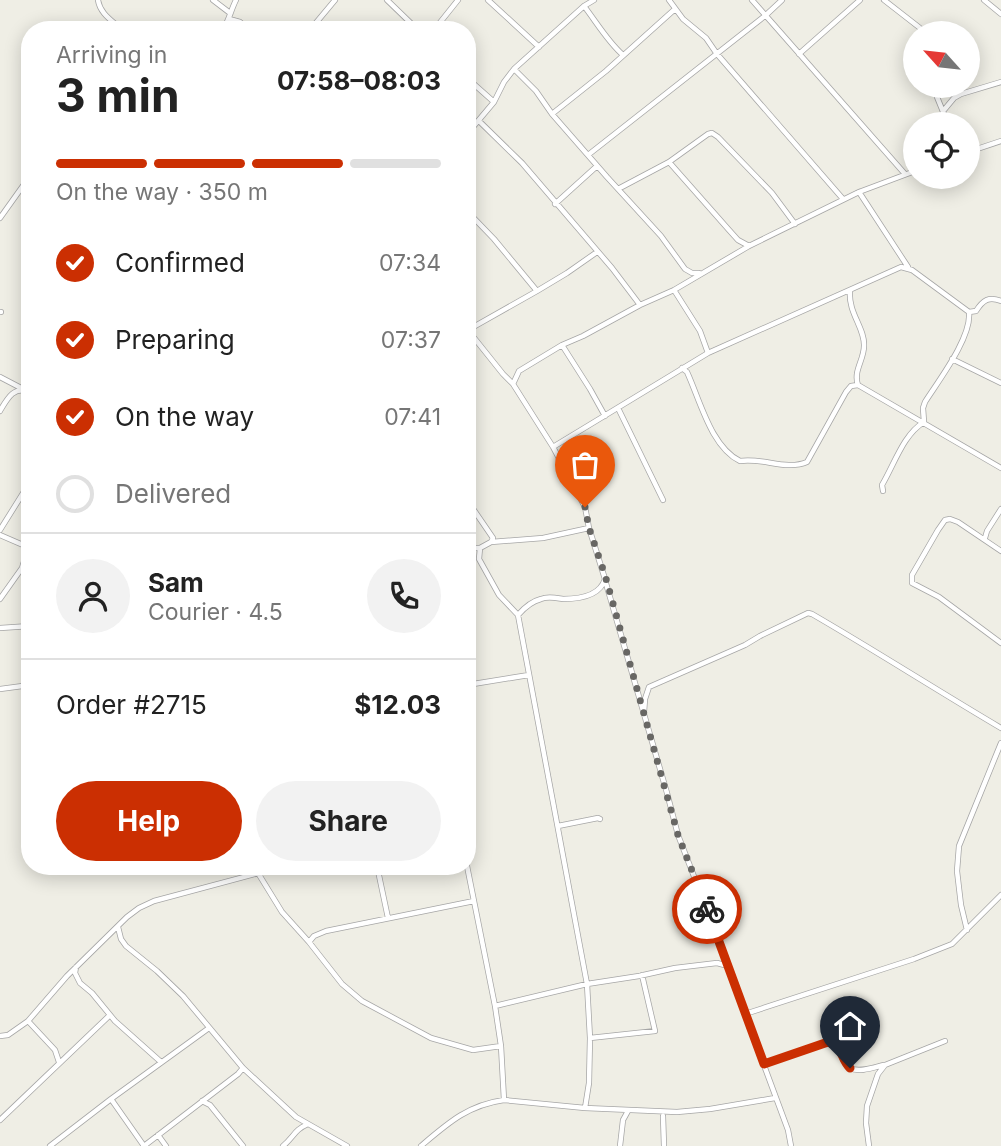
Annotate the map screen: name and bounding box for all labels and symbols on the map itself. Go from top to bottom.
north arrow [903,21,980,98]
pin [555,435,615,507]
courier [672,874,742,944]
pin [820,996,880,1068]

